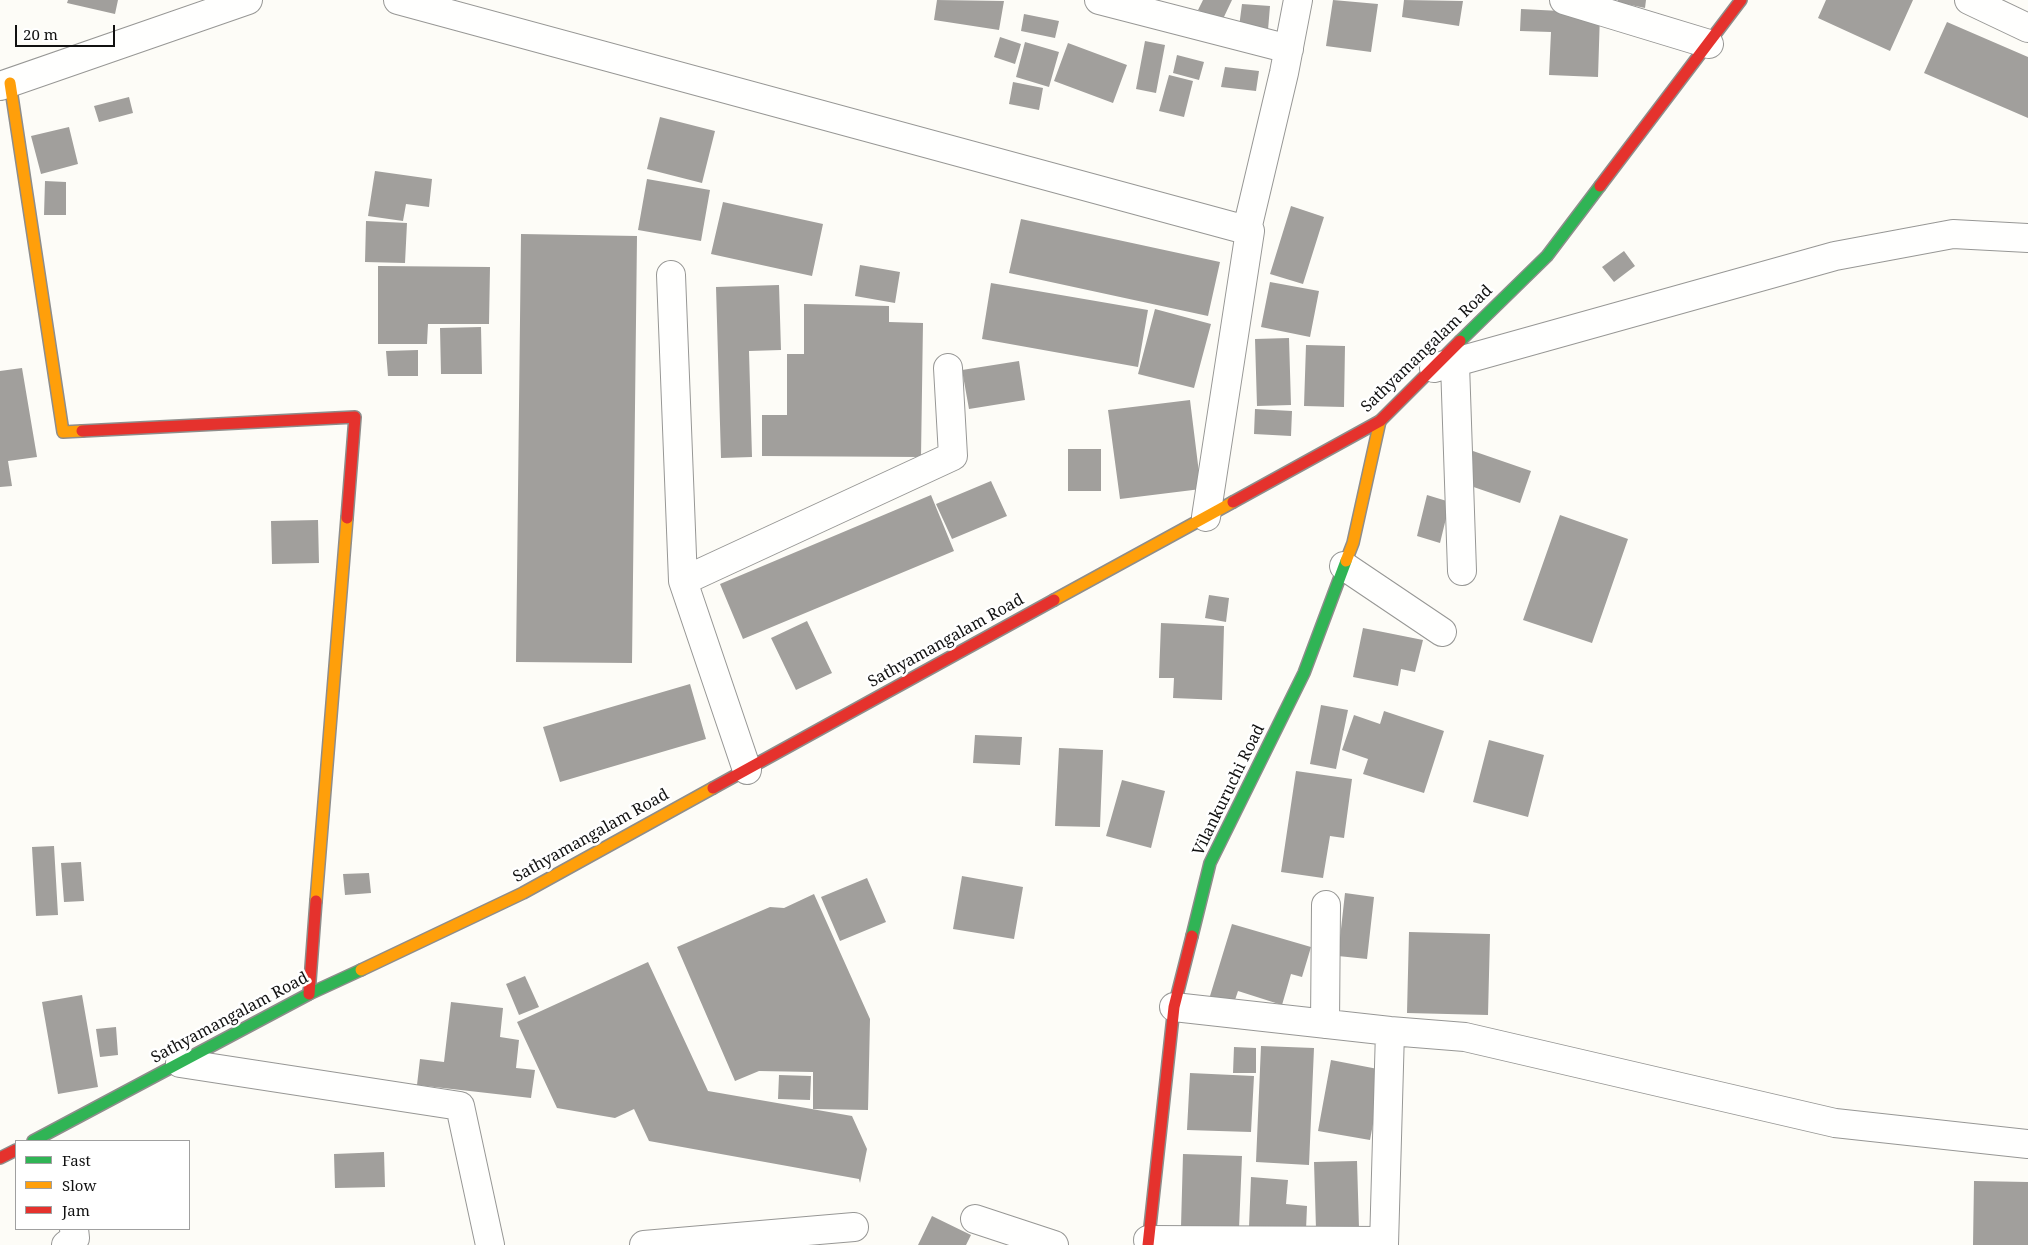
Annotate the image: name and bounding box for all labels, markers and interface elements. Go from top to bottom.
scale bar [18,15,118,47]
text: 20 m [23,24,58,44]
street label: Sathyamangalam Road [1357,281,1497,417]
street label: Sathyamangalam Road [865,590,1027,692]
street label: Vilankuruchi Road [1189,721,1269,859]
street label: Sathyamangalam Road [510,785,672,887]
street label: Sathyamangalam Road [148,968,312,1068]
legend [15,1140,190,1230]
text: Fast [62,1150,91,1170]
text: Slow [62,1175,96,1195]
text: Jam [62,1200,90,1220]

